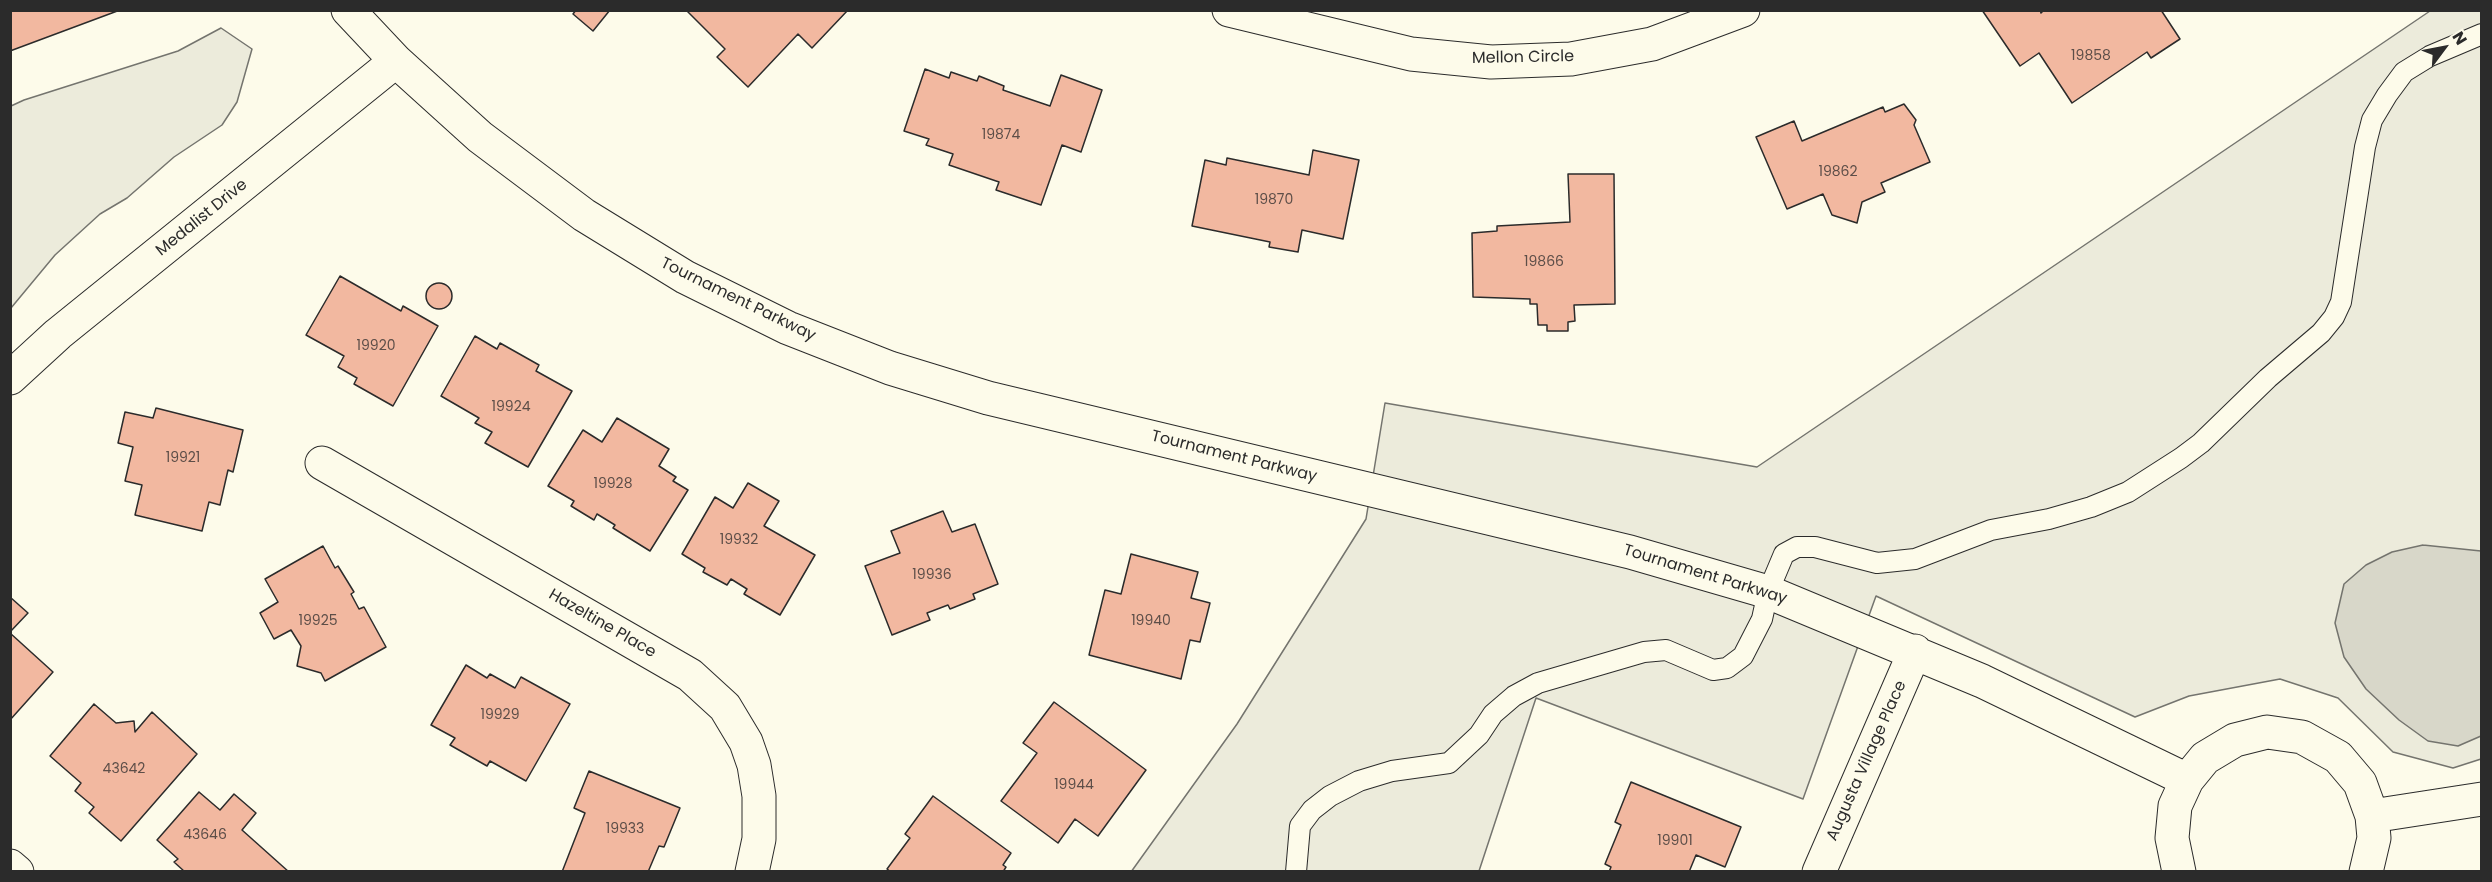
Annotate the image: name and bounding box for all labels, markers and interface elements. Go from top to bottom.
north arrow [2414,18,2474,78]
text: N [2447,27,2473,49]
street label: Mellon Circle [1472,48,1574,68]
house number: 19858 [2071,48,2111,64]
house number: 19874 [982,127,1020,143]
house number: 19862 [1818,164,1858,180]
street label: Medalist Drive [153,175,251,261]
house number: 19870 [1255,192,1293,208]
street label: Tournament Parkway [657,254,819,346]
house number: 19866 [1524,254,1564,270]
house number: 19920 [357,338,395,354]
house number: 19924 [492,399,530,415]
street label: Tournament Parkway [1149,427,1319,487]
house number: 19921 [166,450,200,466]
house number: 19928 [593,476,633,492]
house number: 19932 [720,532,758,548]
street label: Tournament Parkway [1621,541,1789,609]
house number: 19936 [912,567,952,583]
street label: Hazeltine Place [545,585,659,663]
house number: 19925 [299,613,337,629]
house number: 19940 [1131,613,1171,629]
street label: Augusta Village Place [1823,678,1911,844]
house number: 19929 [481,707,519,723]
house number: 43642 [103,761,145,777]
house number: 19944 [1054,777,1094,793]
house number: 19933 [606,821,644,837]
house number: 43646 [183,827,227,843]
house number: 19901 [1657,833,1693,849]

